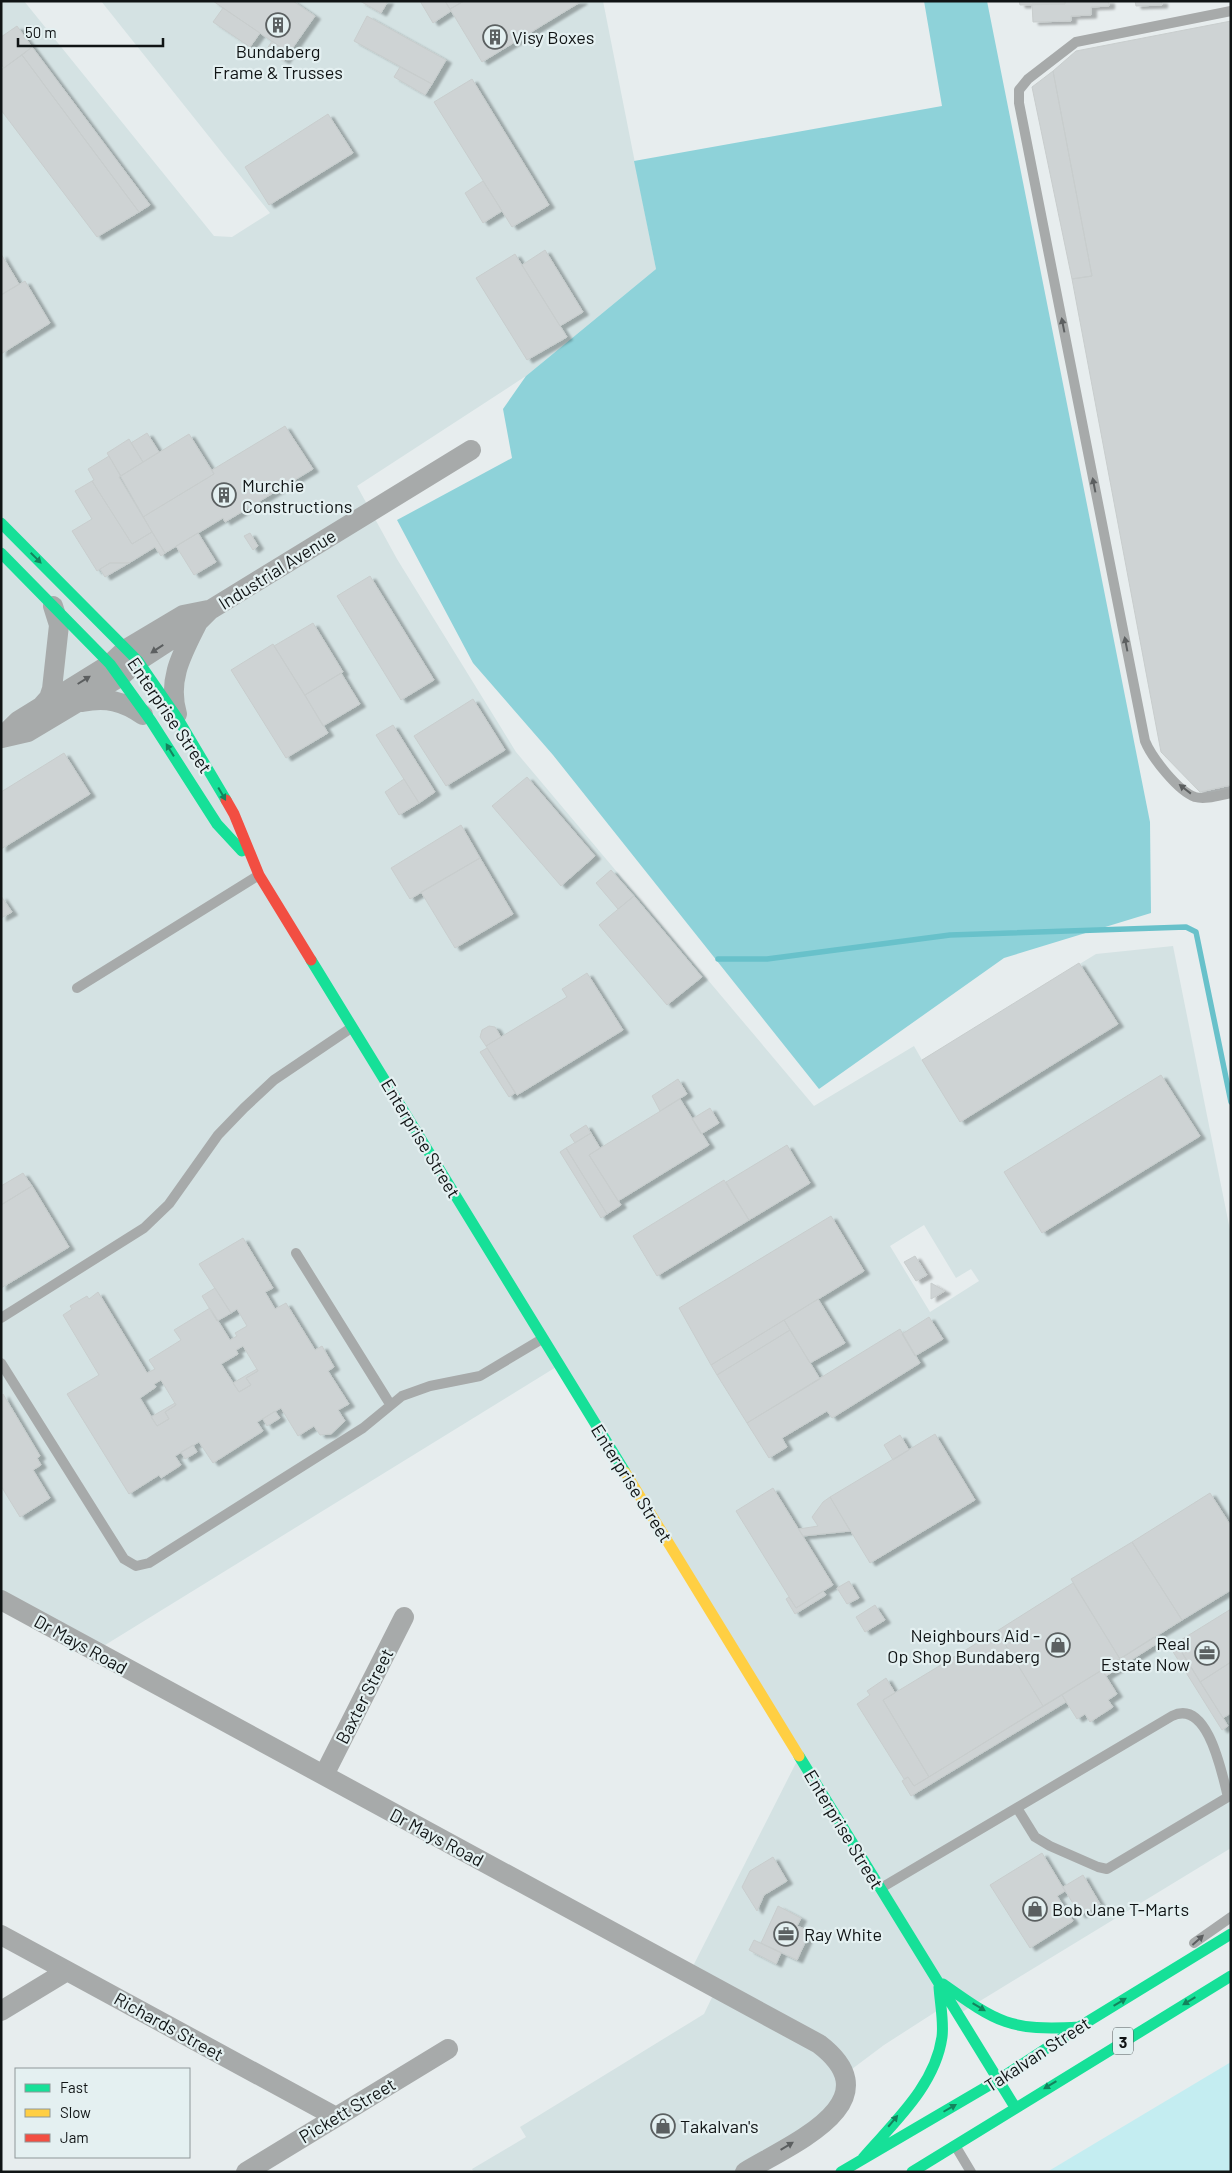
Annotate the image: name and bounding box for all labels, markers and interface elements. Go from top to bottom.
building icon: Bundaberg Frame & Trusses [265,12,291,38]
scale bar [18,15,162,47]
text: 50 m [25,23,57,41]
building icon: Visy Boxes [482,24,508,50]
place label: Visy Boxes [512,26,594,48]
place label: Bundaberg Frame & Trusses [213,40,343,83]
one-way arrow [1058,317,1066,333]
place label: Murchie Constructions [242,474,352,517]
one-way arrow [1090,476,1098,492]
building icon: Murchie Constructions [211,482,237,508]
street label: Industrial Avenue [214,524,340,614]
one-way arrow [29,552,41,564]
one-way arrow [1122,637,1130,652]
one-way arrow [151,644,164,654]
street label: Enterprise Street [123,653,217,777]
one-way arrow [78,675,91,685]
one-way arrow [165,743,175,757]
one-way arrow [1179,784,1192,795]
one-way arrow [217,787,226,800]
street label: Enterprise Street [377,1074,465,1202]
street label: Enterprise Street [587,1420,677,1546]
street label: Dr Mays Road [31,1609,131,1679]
place label: Neighbours Aid - Op Shop Bundaberg [887,1624,1040,1667]
shop icon: Neighbours Aid - Op Shop Bundaberg [1045,1632,1071,1658]
place label: Real Estate Now [1101,1632,1190,1675]
office icon: Real Estate Now [1194,1640,1220,1666]
street label: Baxter Street [331,1645,397,1747]
street label: Enterprise Street [800,1765,888,1893]
street label: Dr Mays Road [386,1803,488,1871]
shop icon: Bob Jane T-Marts [1022,1896,1048,1922]
place label: Bob Jane T-Marts [1052,1898,1189,1920]
office icon: Ray White [773,1921,799,1947]
place label: Ray White [804,1923,882,1945]
one-way arrow [1192,1934,1204,1946]
street label: Richards Street [111,1987,227,2065]
one-way arrow [1183,1996,1196,2005]
one-way arrow [1114,1997,1127,2006]
one-way arrow [972,2003,985,2012]
street label: Takalvan Street [980,2012,1094,2096]
road number: 3 [1113,2028,1133,2054]
legend [15,2068,190,2158]
street label: Pickett Street [295,2073,399,2147]
text: Fast [60,2078,88,2096]
one-way arrow [1044,2081,1057,2090]
text: Slow [60,2103,91,2121]
one-way arrow [943,2104,956,2113]
shop icon: Takalvan's [650,2113,676,2139]
place label: Takalvan's [680,2115,759,2137]
one-way arrow [888,2115,899,2128]
text: Jam [60,2128,89,2146]
one-way arrow [780,2142,793,2151]

